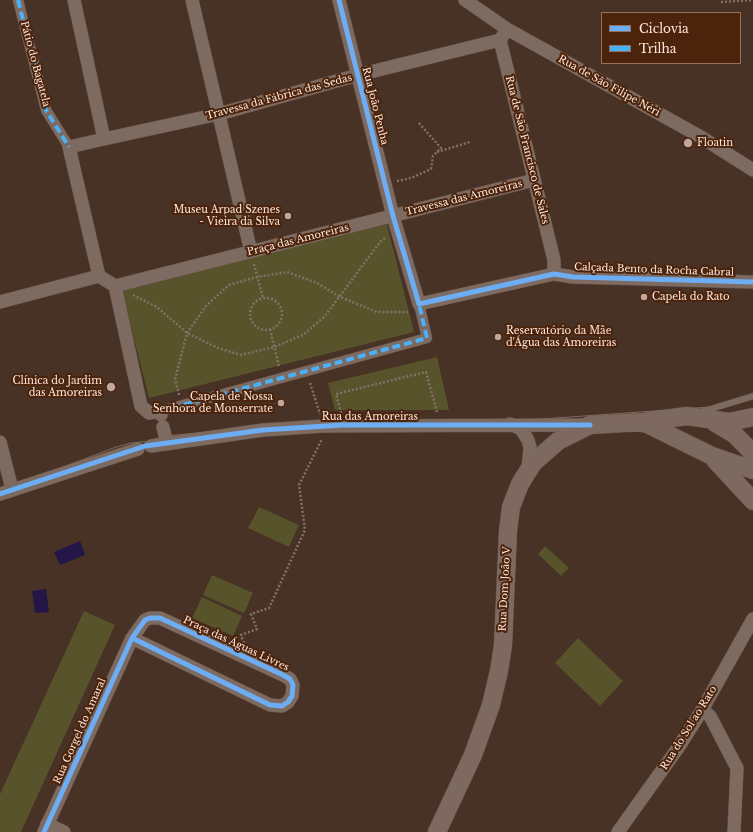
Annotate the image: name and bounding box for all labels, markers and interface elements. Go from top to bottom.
legend [601,12,741,64]
street label: Pátio do Bagatela [18,20,52,108]
text: Ciclovia [639,21,689,36]
text: Trilha [639,41,676,56]
street label: Rua de São Filipe Néri [556,53,662,119]
street label: Rua João Penha [360,66,390,146]
street label: Travessa da Fábrica das Sedas [205,72,353,122]
street label: Rua de São Francisco de Sales [503,75,551,225]
marker: Floatin [682,137,694,149]
place label: Floatin [697,137,733,149]
street label: Travessa das Amoreiras [404,178,524,218]
place label: Museu Arpad Szenes - Vieira da Silva [173,204,280,228]
marker: Museu Arpad Szenes - Vieira da Silva [283,211,293,221]
street label: Praça das Amoreiras [246,222,350,258]
street label: Calçada Bento da Rocha Cabral [574,261,734,279]
place label: Capela do Rato [652,291,730,303]
marker: Capela do Rato [639,292,649,302]
place label: Reservatório da Mãe d'Água das Amoreiras [506,325,616,348]
marker: Reservatório da Mãe d'Água das Amoreiras [493,332,503,342]
place label: Clínica do Jardim das Amoreiras [12,375,102,398]
marker: Clínica do Jardim das Amoreiras [105,381,117,393]
place label: Capela de Nossa Senhora de Monserrate [153,391,273,414]
marker: Capela de Nossa Senhora de Monserrate [276,398,286,408]
street label: Rua das Amoreiras [322,411,418,423]
street label: Rua Dom João V [497,546,513,632]
street label: Praça das Águas Livres [181,614,291,674]
street label: Rua Gorgel do Amaral [51,676,109,786]
street label: Rua do Sol ao Rato [658,684,720,772]

